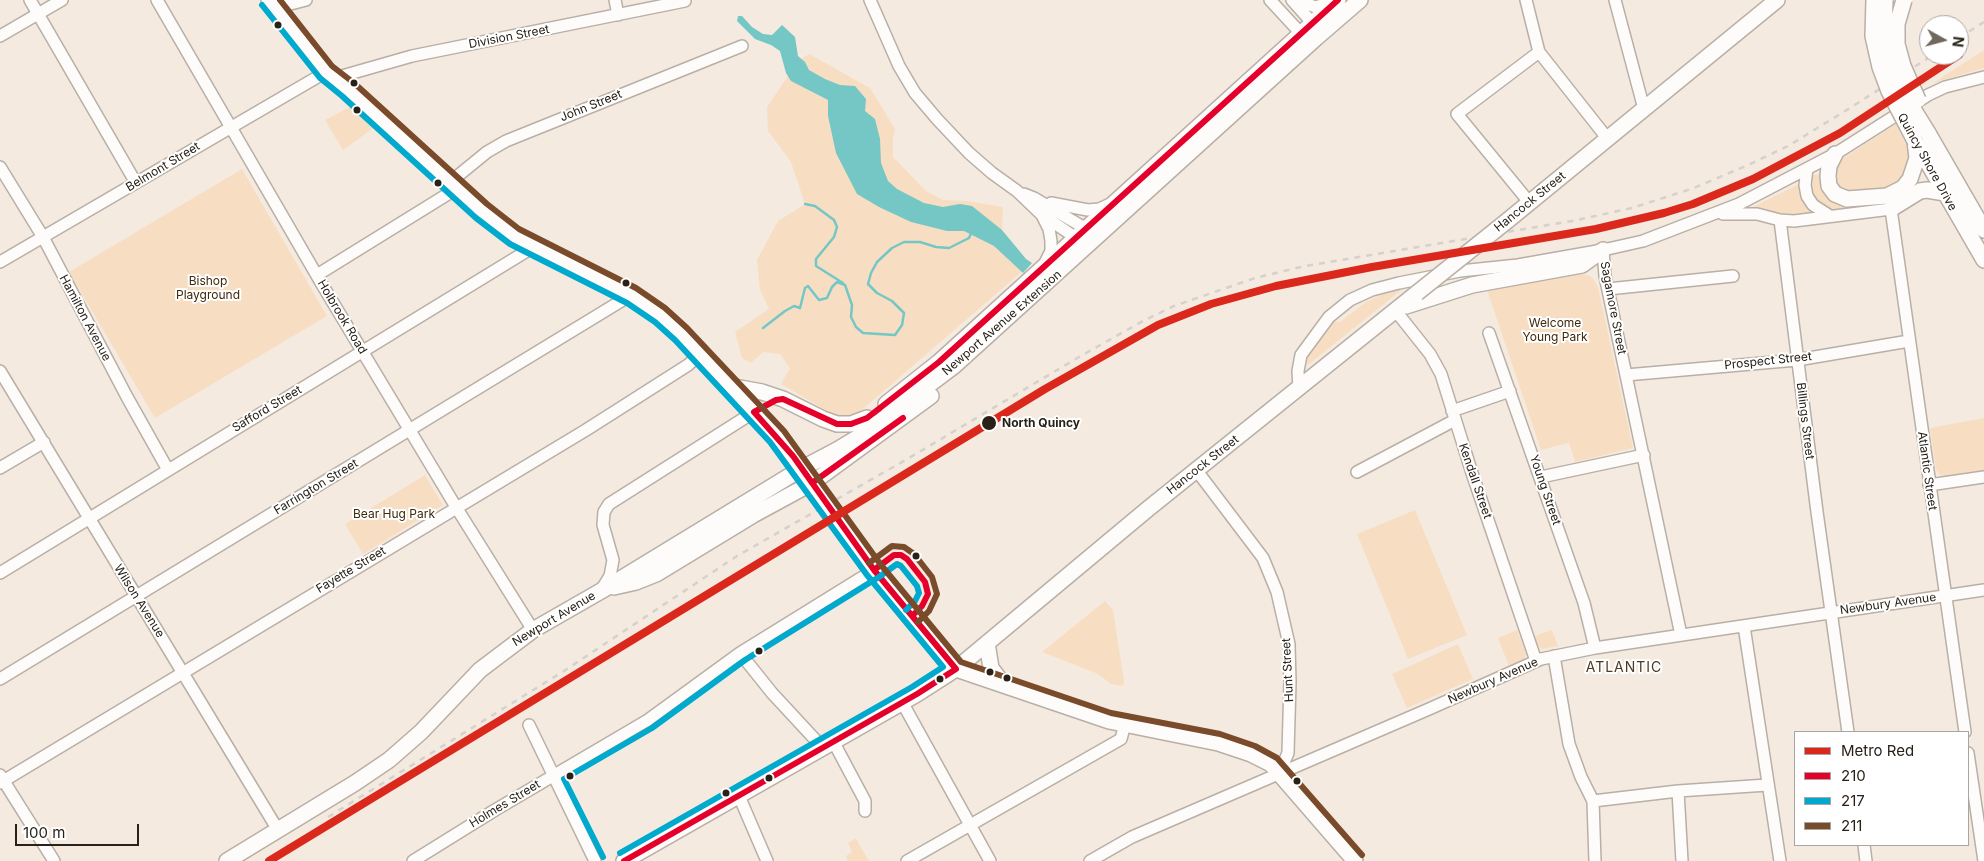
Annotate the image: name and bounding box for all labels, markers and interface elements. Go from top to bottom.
north arrow [1919,15,1969,65]
unlabelled marker [273,20,283,30]
street label: Division Street [467,22,551,52]
text: N [1949,35,1967,48]
unlabelled marker [349,78,359,88]
street label: John Street [558,87,624,125]
unlabelled marker [352,105,362,115]
street label: Quincy Shore Drive [1894,111,1960,213]
street label: Belmont Street [123,139,203,195]
street label: Hancock Street [1491,169,1569,235]
unlabelled marker [433,178,443,188]
street label: Sagamore Street [1597,260,1629,356]
street label: Newport Avenue Extension [939,267,1065,379]
street label: Hamilton Avenue [56,272,114,364]
park label: Bishop Playground [176,274,240,302]
street label: Holbrook Road [314,277,370,357]
unlabelled marker [621,278,631,288]
park label: Welcome Young Park [1522,316,1588,344]
street label: Prospect Street [1724,349,1812,373]
street label: Billings Street [1793,382,1817,460]
street label: Safford Street [230,383,304,435]
marker: North Quincy [980,414,998,432]
place label: North Quincy [1002,416,1080,430]
street label: Atlantic Street [1914,431,1940,511]
street label: Hancock Street [1164,432,1242,498]
street label: Kendall Street [1455,441,1495,521]
street label: Young Street [1526,453,1564,527]
street label: Farrington Street [271,456,361,518]
park label: Bear Hug Park [353,507,435,521]
street label: Fayette Street [314,544,388,596]
unlabelled marker [911,551,921,561]
street label: Wilson Avenue [111,562,167,640]
street label: Newport Avenue [510,589,598,649]
street label: Newbury Avenue [1839,590,1937,618]
street label: Hunt Street [1279,638,1297,702]
unlabelled marker [754,646,764,656]
street label: Newbury Avenue [1446,655,1540,707]
district label: ATLANTIC [1585,660,1663,676]
unlabelled marker [985,667,995,677]
unlabelled marker [1002,673,1012,683]
unlabelled marker [935,674,945,684]
legend [1794,731,1969,846]
text: Metro Red [1841,741,1914,760]
text: 210 [1841,766,1866,785]
unlabelled marker [565,771,575,781]
unlabelled marker [764,773,774,783]
unlabelled marker [1292,776,1302,786]
street label: Holmes Street [467,777,543,831]
unlabelled marker [721,788,731,798]
text: 217 [1841,791,1865,810]
scale bar [18,814,141,846]
text: 211 [1841,816,1862,835]
text: 100 m [23,823,65,842]

